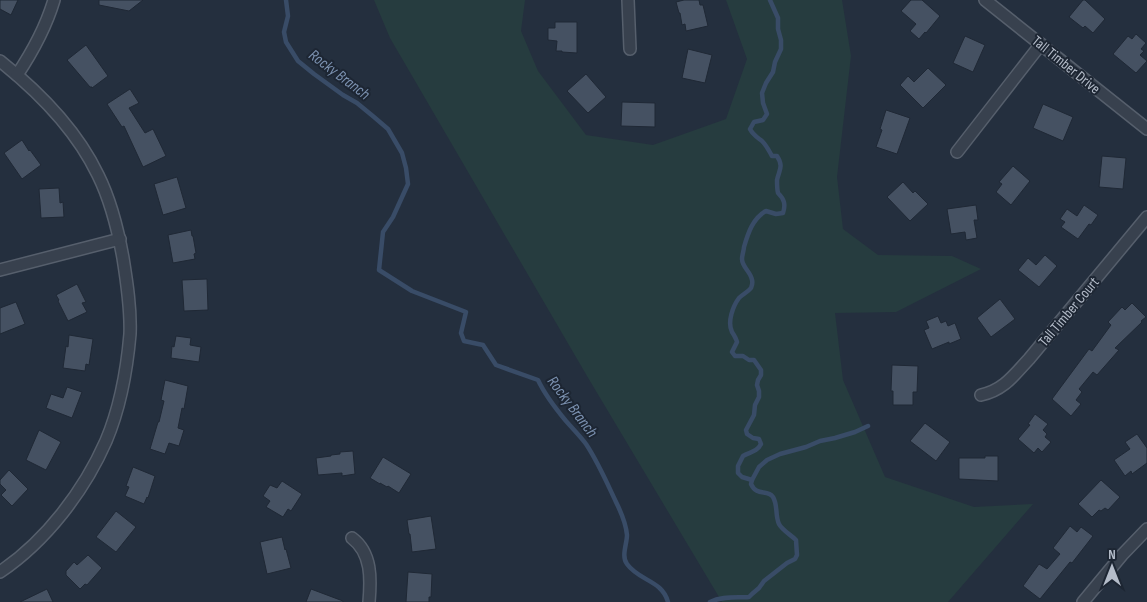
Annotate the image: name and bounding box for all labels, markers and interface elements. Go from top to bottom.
street label: Tall Timber Drive [1028,32,1104,98]
water label: Rocky Branch [305,46,374,104]
street label: Tall Timber Court [1034,273,1104,351]
water label: Rocky Branch [543,373,601,442]
north arrow [1087,542,1137,592]
text: N [1108,546,1116,563]

